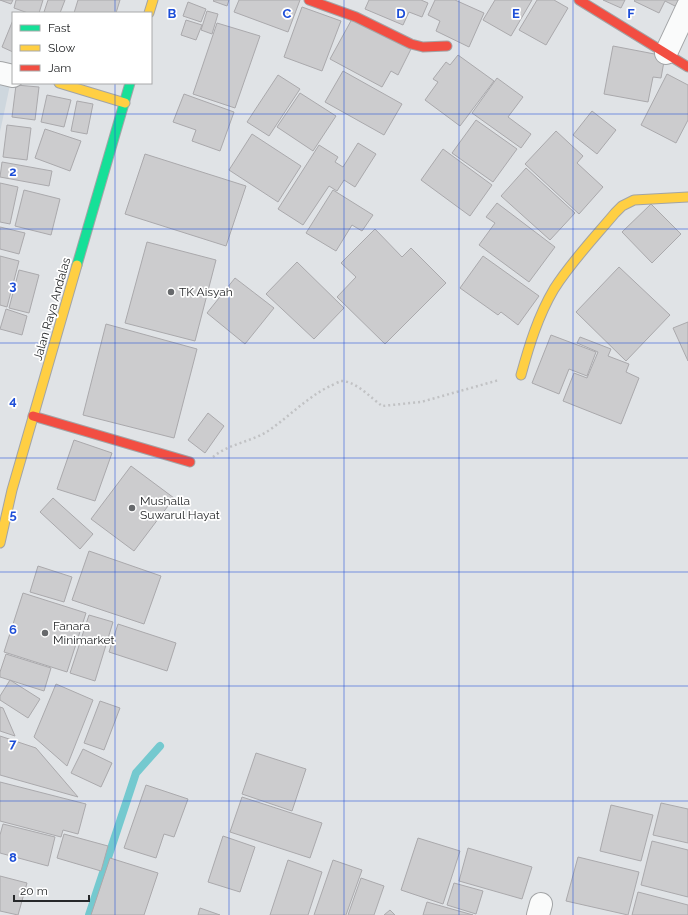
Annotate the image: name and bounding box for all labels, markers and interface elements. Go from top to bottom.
text: B [168,6,177,21]
text: C [283,6,292,21]
text: D [396,6,406,21]
text: E [512,6,520,21]
text: F [627,6,635,21]
legend [12,12,152,84]
text: Fast [48,21,71,35]
text: Slow [48,41,75,55]
text: Jam [48,61,71,75]
text: 2 [9,164,17,179]
street label: Jalan Raya Andalas [31,256,73,362]
text: 3 [9,278,17,293]
place label: TK Aisyah [179,285,233,299]
marker: TK Aisyah [166,287,176,297]
text: 4 [9,393,17,408]
place label: Mushalla Suwarul Hayat [140,494,220,522]
marker: Mushalla Suwarul Hayat [127,503,137,513]
text: 5 [9,507,17,522]
place label: Fanara Minimarket [53,619,115,647]
text: 6 [9,622,17,637]
marker: Fanara Minimarket [40,628,50,638]
text: 7 [9,736,17,751]
text: 8 [9,850,17,865]
scale bar [14,877,89,903]
text: 20 m [20,884,48,898]

